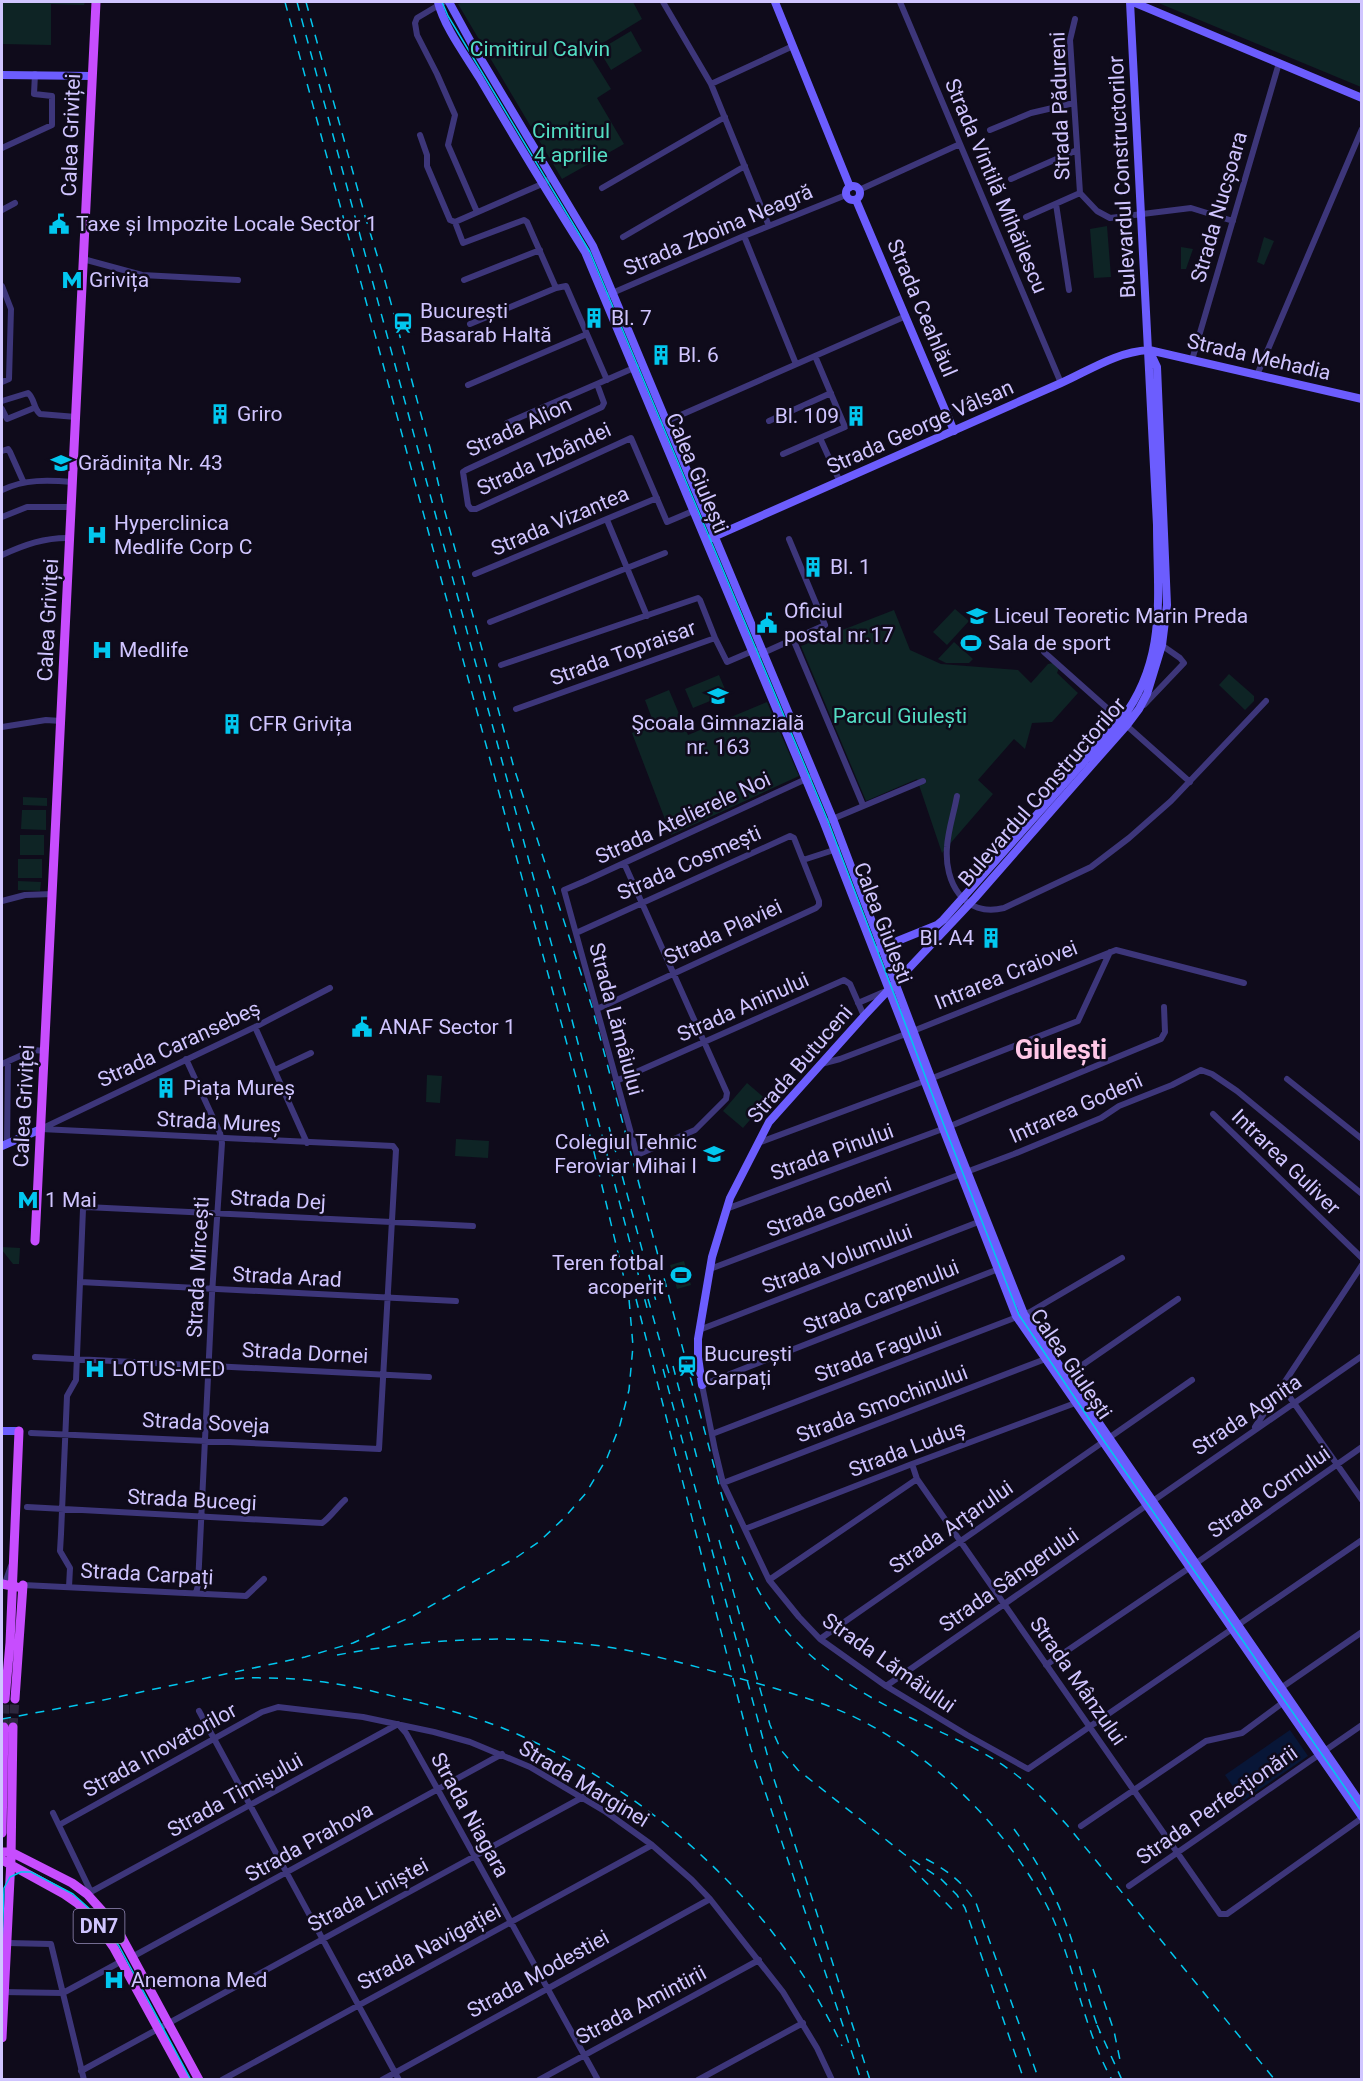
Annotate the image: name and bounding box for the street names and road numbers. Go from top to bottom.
street label: Strada Pădureni [1045,31,1075,181]
street label: Bulevardul Constructorilor [1104,55,1140,299]
street label: Calea Griviței [57,73,86,197]
street label: Strada Vintilă Mihăilescu [940,75,1052,297]
street label: Strada Nucșoara [1186,129,1252,285]
street label: Strada Zboina Neagră [620,179,816,281]
street label: Strada Ceahlăul [882,236,962,380]
street label: Strada Mehadia [1185,329,1333,385]
street label: Strada George Vâlsan [823,375,1017,479]
street label: Strada Alion [463,392,575,462]
street label: Calea Giulești [661,409,733,537]
street label: Strada Izbândei [473,417,615,501]
street label: Strada Vizantea [488,481,632,561]
street label: Calea Griviței [33,558,64,682]
street label: Strada Topraisar [547,615,699,691]
street label: Bulevardul Constructorilor [953,693,1131,891]
street label: Strada Atelierele Noi [592,767,774,869]
street label: Strada Cosmești [613,821,765,905]
street label: Calea Giulești [849,859,917,987]
street label: Strada Plaviei [660,894,786,970]
street label: Intrarea Craiovei [931,935,1081,1015]
street label: Strada Lămâiului [584,940,648,1098]
street label: Strada Aninului [674,967,812,1047]
street label: Strada Caransebeș [94,996,264,1092]
street label: Strada Butuceni [742,1000,858,1128]
street label: Calea Griviței [9,1044,40,1168]
street label: Intrarea Godeni [1006,1068,1146,1148]
street label: Intrarea Guliver [1227,1104,1345,1220]
street label: Strada Mureș [156,1107,282,1137]
street label: Strada Pinului [767,1119,897,1185]
street label: Strada Godeni [763,1172,895,1242]
street label: Strada Dej [229,1186,327,1214]
street label: Strada Mircești [182,1196,214,1338]
street label: Strada Volumului [758,1219,916,1299]
street label: Strada Carpenului [800,1255,962,1339]
street label: Strada Arad [232,1262,342,1292]
street label: Calea Giulești [1025,1304,1117,1424]
street label: Strada Fagului [811,1317,945,1387]
street label: Strada Dornei [241,1338,369,1368]
street label: Strada Smochinului [793,1360,971,1448]
street label: Strada Agnita [1188,1370,1306,1460]
street label: Strada Soveja [142,1408,270,1438]
street label: Strada Luduș [845,1416,969,1482]
street label: Strada Cornului [1203,1441,1335,1543]
street label: Strada Arțarului [885,1475,1018,1579]
street label: Strada Bucegi [127,1485,257,1515]
street label: Strada Sângerului [935,1523,1083,1637]
street label: Strada Carpați [80,1559,214,1590]
street label: Strada Lămâiului [818,1608,960,1718]
street label: Strada Mânzului [1025,1612,1131,1750]
street label: Strada Inovatorilor [79,1698,241,1802]
street label: Strada Marginei [515,1736,653,1832]
street label: Strada Perfecționării [1132,1740,1303,1870]
street label: Strada Timișului [163,1748,307,1842]
street label: Strada Niagara [426,1748,514,1882]
street label: Strada Prahova [241,1797,377,1887]
street label: Strada Liniștei [304,1853,432,1937]
street label: Strada Navigației [353,1899,505,1996]
road number: DN7 [74,1909,124,1943]
street label: Strada Modestiei [463,1925,613,2023]
street label: Strada Amintirii [572,1961,710,2049]

